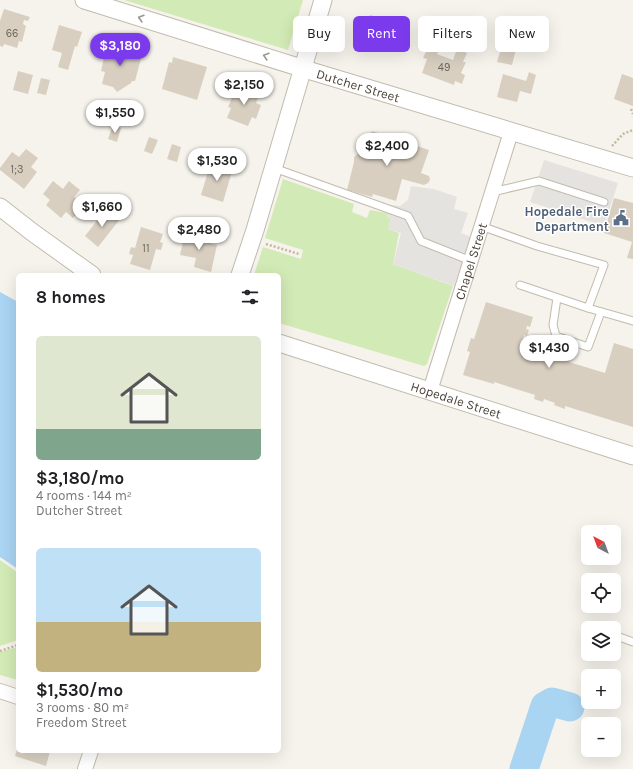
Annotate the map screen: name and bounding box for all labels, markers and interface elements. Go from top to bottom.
one-way arrow [138,14,145,23]
chip: Buy [293,16,345,52]
chip: Rent [353,16,410,52]
chip: Filters [418,16,487,52]
chip: New [495,16,549,52]
house number: 66 [6,27,18,40]
pin: $3,180 [87,33,153,67]
text: $3,180 [99,38,141,53]
one-way arrow [262,53,269,61]
house number: 49 [438,61,450,74]
street label: Dutcher Street [315,66,401,105]
pin: $2,150 [211,72,277,106]
text: $2,150 [224,77,264,92]
pin: $1,550 [82,100,148,134]
text: $1,550 [95,105,135,120]
pin: $2,400 [354,133,420,167]
text: $2,400 [365,138,409,153]
pin: $1,530 [184,148,250,182]
text: $1,530 [197,153,237,168]
house number: 1;3 [10,163,24,176]
pin: $1,660 [69,194,135,228]
text: $1,660 [82,199,122,214]
place label: Hopedale Fire Department [525,204,609,234]
public building icon: Hopedale Fire Department [612,209,630,227]
pin: $2,480 [166,217,232,251]
street label: Chapel Street [452,221,490,302]
text: $2,480 [177,222,221,237]
house number: 11 [142,242,150,255]
icon: filters [239,286,261,308]
text: 8 homes [36,287,106,307]
pin: $1,430 [516,335,582,369]
text: $1,430 [529,340,569,355]
icon: home [113,362,185,434]
street label: Hopedale Street [409,379,503,422]
text: $3,180/mo [36,468,124,488]
text: 4 rooms · 144 m² [36,488,132,503]
text: Dutcher Street [36,503,122,518]
north arrow [581,525,621,565]
map controls [581,525,621,757]
button: locate [581,573,621,613]
icon: home [113,574,185,646]
button: layers [581,621,621,661]
button: + [581,669,621,709]
text: $1,530/mo [36,680,123,700]
text: 3 rooms · 80 m² [36,700,129,715]
text: Freedom Street [36,715,127,730]
button: − [581,717,621,757]

